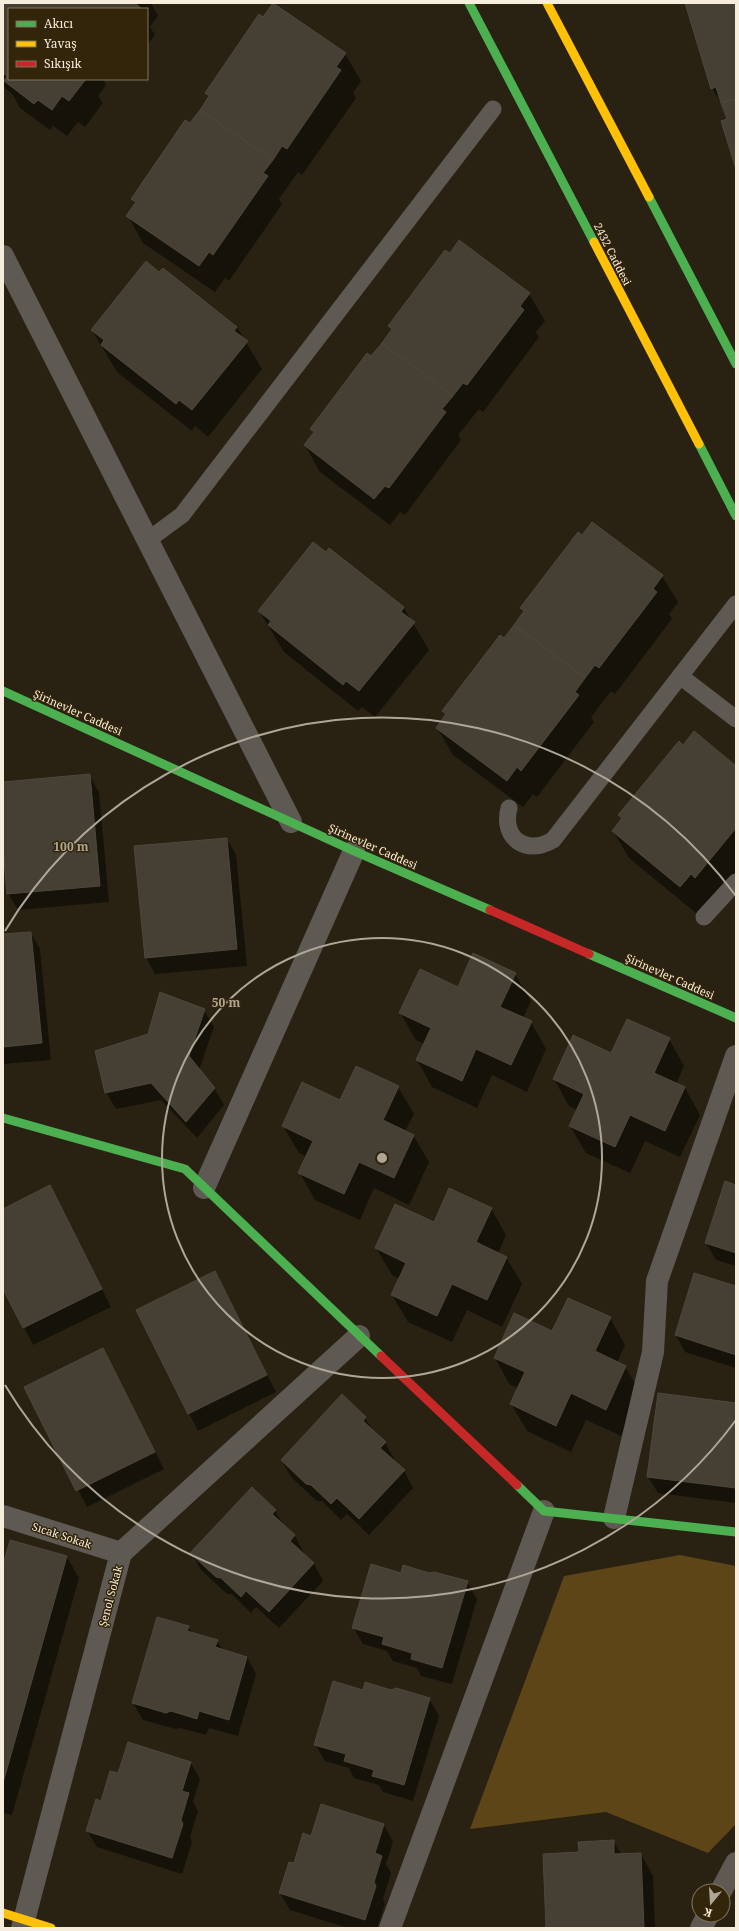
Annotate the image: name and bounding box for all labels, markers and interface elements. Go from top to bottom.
legend [8,8,148,80]
text: Akıcı [44,15,73,32]
text: Yavaş [43,35,77,52]
text: Sıkışık [44,55,82,72]
street label: 2432 Caddesi [591,220,635,288]
street label: Şirinevler Caddesi [31,686,125,739]
street label: Şirinevler Caddesi [326,820,420,873]
text: 100 m [53,838,89,855]
street label: Şirinevler Caddesi [623,950,717,1003]
text: 50 m [212,994,240,1011]
centre of rings [375,1151,389,1165]
street label: Sıcak Sokak [30,1518,94,1552]
street label: Şenol Sokak [95,1563,126,1628]
north arrow [691,1883,731,1923]
text: K [701,1904,714,1921]

